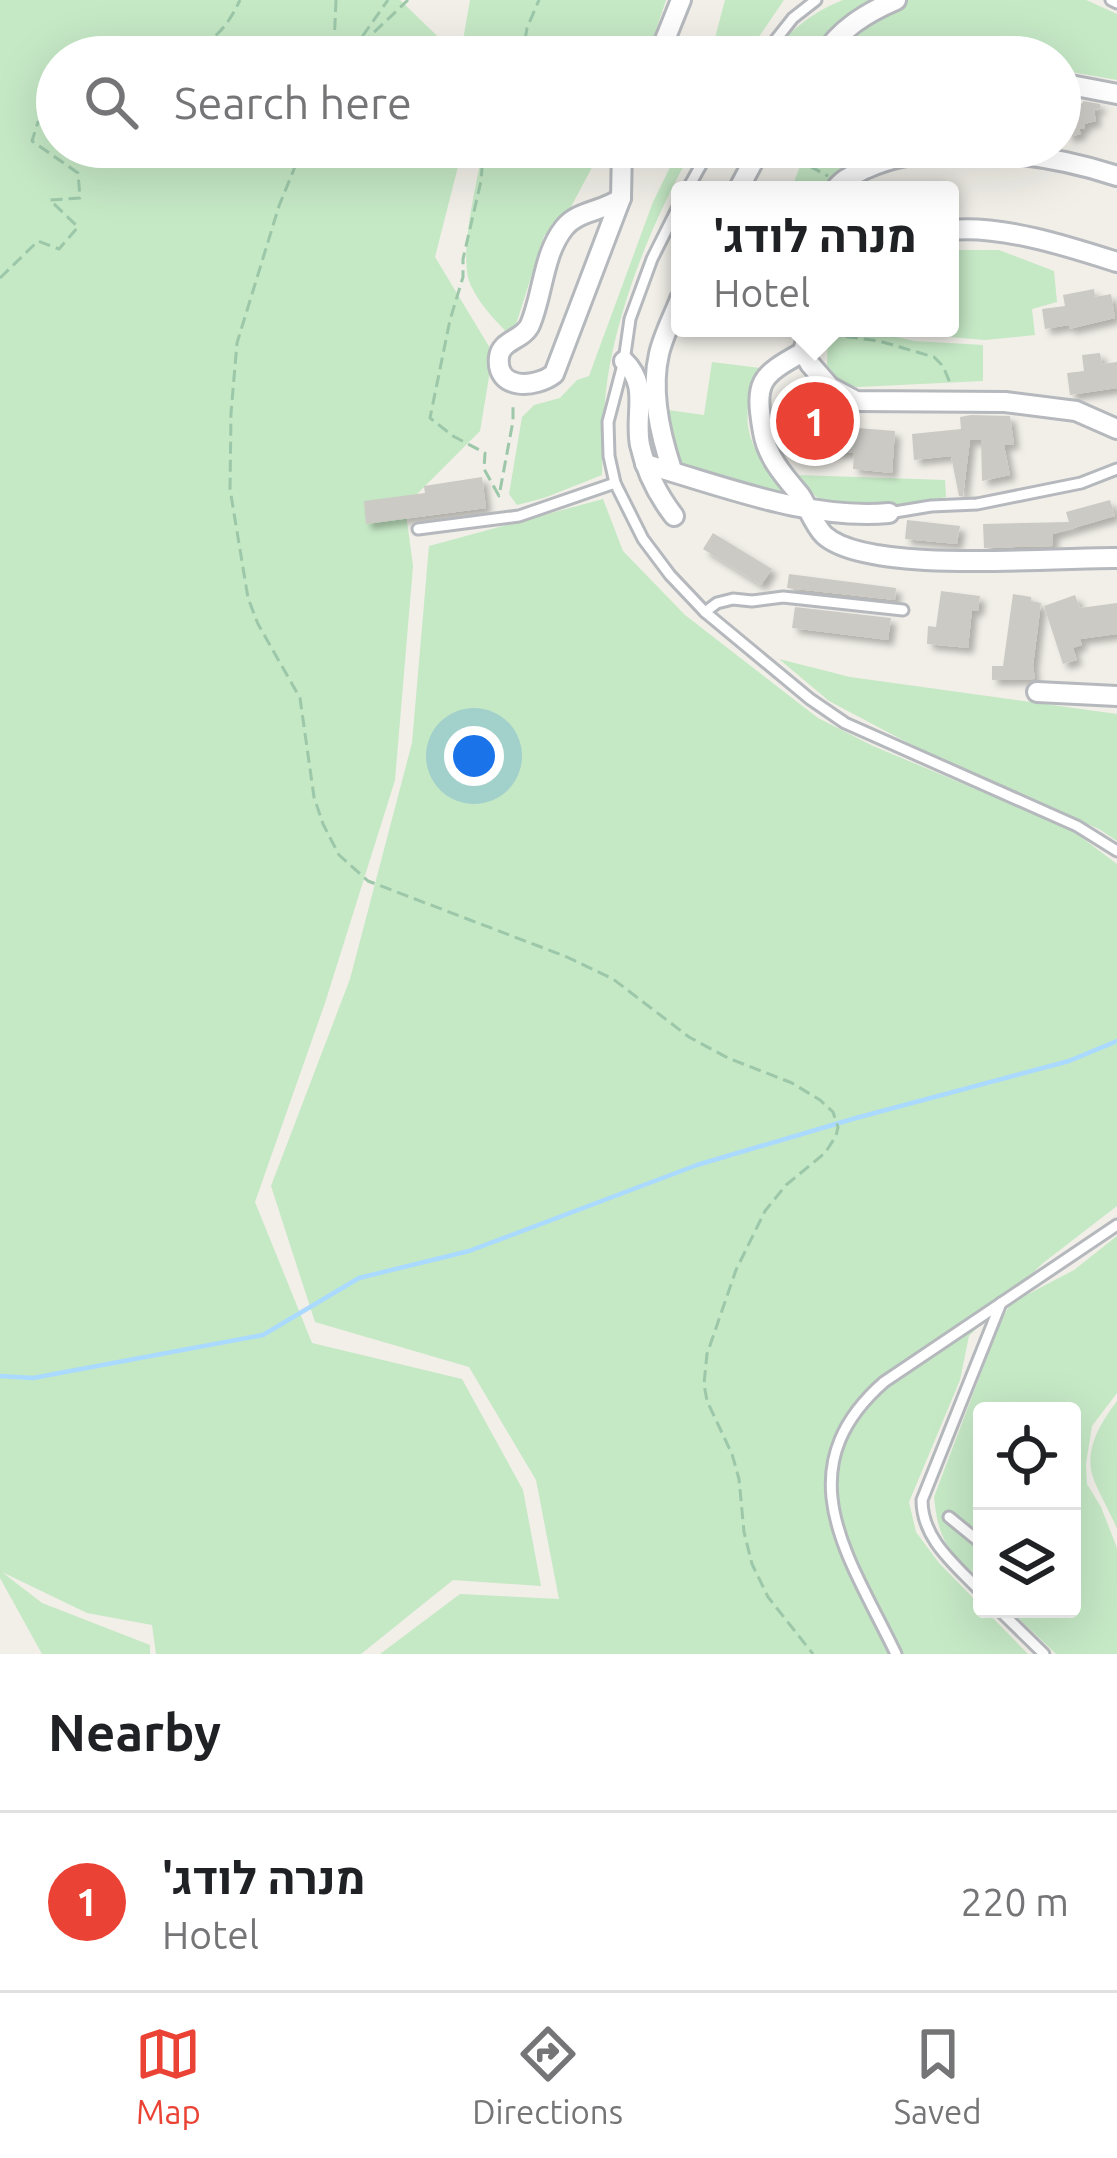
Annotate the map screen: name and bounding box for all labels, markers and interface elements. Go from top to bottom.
search box [36,36,1081,168]
icon: search [78,69,144,135]
text: Search here [174,77,412,128]
popup [671,181,959,337]
text: 'מנרה לודג [713,210,917,261]
text: Hotel [713,271,810,314]
pin: 1 [776,376,854,466]
your location [444,726,504,786]
map controls [973,1402,1081,1618]
button: locate [973,1402,1081,1510]
button: layers [973,1510,1081,1618]
text: Nearby [48,1703,221,1761]
text: 'מנרה לודג [162,1852,365,1903]
text: 1 [76,1880,98,1923]
text: 220 m [960,1880,1069,1923]
text: Hotel [162,1913,259,1956]
tab: Map [135,2021,201,2130]
tab: Directions [472,2021,623,2130]
tab: Saved [894,2021,982,2130]

